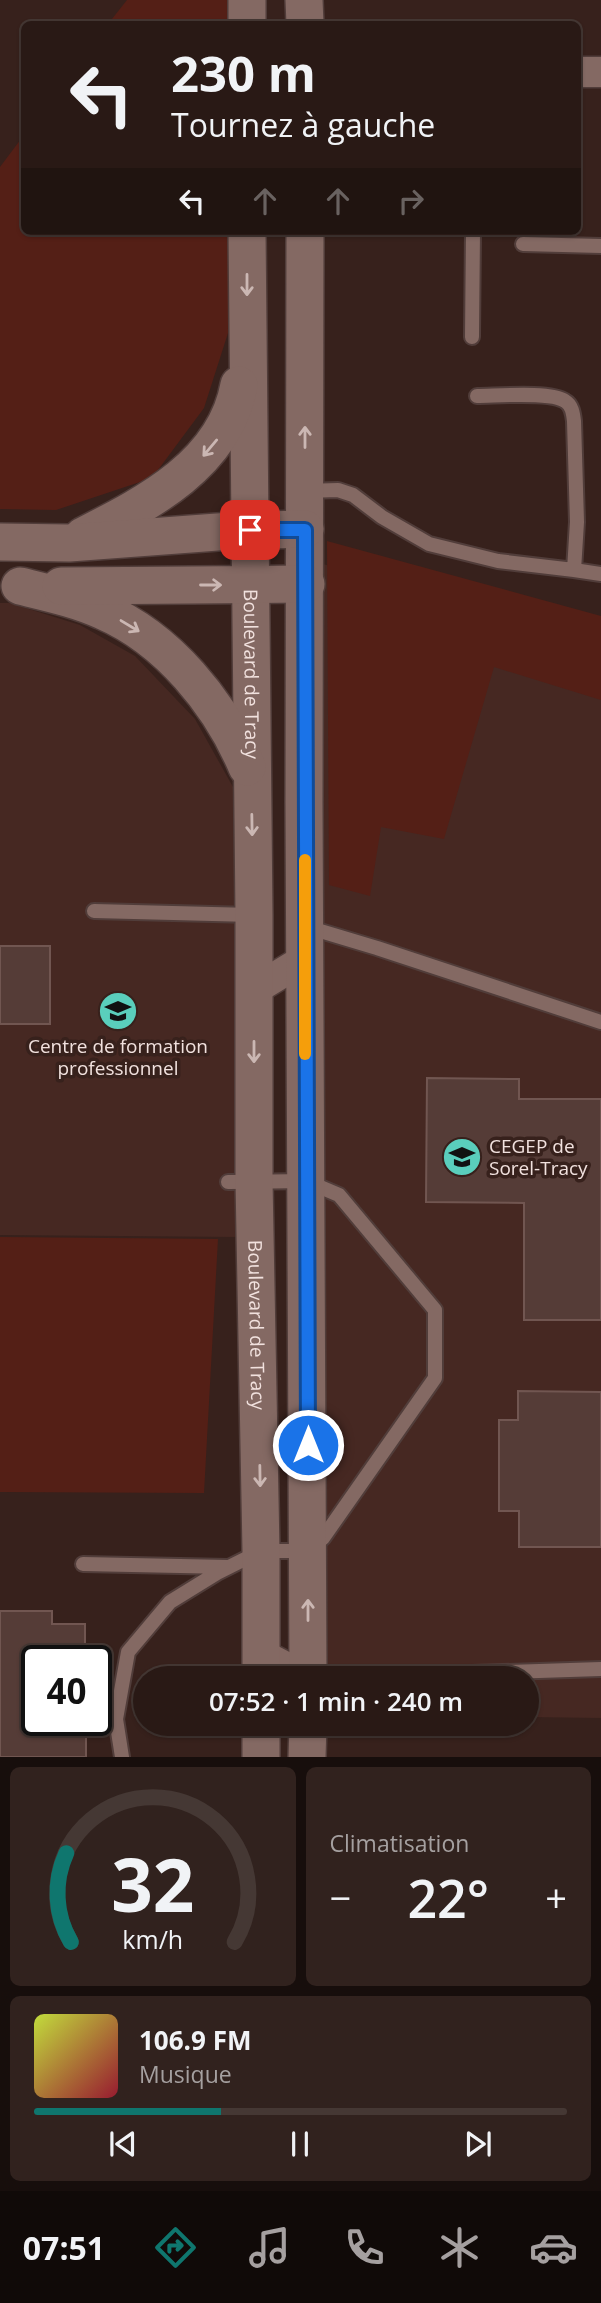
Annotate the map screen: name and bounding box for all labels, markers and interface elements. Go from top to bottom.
text: 230 m [171,40,316,106]
icon: left [56,49,147,140]
text: Tournez à gauche [171,103,435,146]
icon: left [173,182,211,220]
icon: ahead [246,182,284,220]
icon: ahead [319,182,357,220]
icon: right [392,182,430,220]
one-way arrow [240,273,254,296]
one-way arrow [298,425,312,448]
one-way arrow [202,439,217,457]
pin [220,500,280,560]
icon: arrive [231,511,269,549]
one-way arrow [199,578,222,592]
street label: Boulevard de Tracy [238,589,265,760]
one-way arrow [119,619,139,633]
one-way arrow [245,813,259,836]
school or university icon: Centre de formation professionnel [97,990,139,1032]
place label: Centre de formation professionnel [28,1033,208,1081]
one-way arrow [247,1040,261,1063]
place label: CEGEP de Sorel-Tracy [489,1133,588,1181]
school or university icon: CEGEP de Sorel-Tracy [441,1136,483,1178]
street label: Boulevard de Tracy [242,1240,271,1411]
position arrow [271,1408,345,1482]
one-way arrow [253,1464,267,1487]
one-way arrow [301,1599,315,1622]
speed limit sign: 40 [21,1645,112,1736]
text: 07:52 · 1 min · 240 m [209,1683,463,1719]
text: Climatisation [330,1827,469,1859]
text: 32 [111,1835,194,1934]
text: 22° [407,1862,489,1933]
text: − [330,1871,351,1923]
text: + [545,1871,567,1923]
text: km/h [122,1922,183,1956]
text: 106.9 FM [139,2022,251,2058]
text: Musique [139,2058,232,2090]
icon: previous [104,2125,142,2163]
icon: pause [281,2125,319,2163]
icon: next [459,2125,497,2163]
icon: directions [151,2223,200,2272]
icon: music [245,2223,294,2272]
icon: phone [340,2223,389,2272]
icon: climate [435,2223,484,2272]
icon: car [529,2223,578,2272]
text: 07:51 [23,2226,105,2269]

